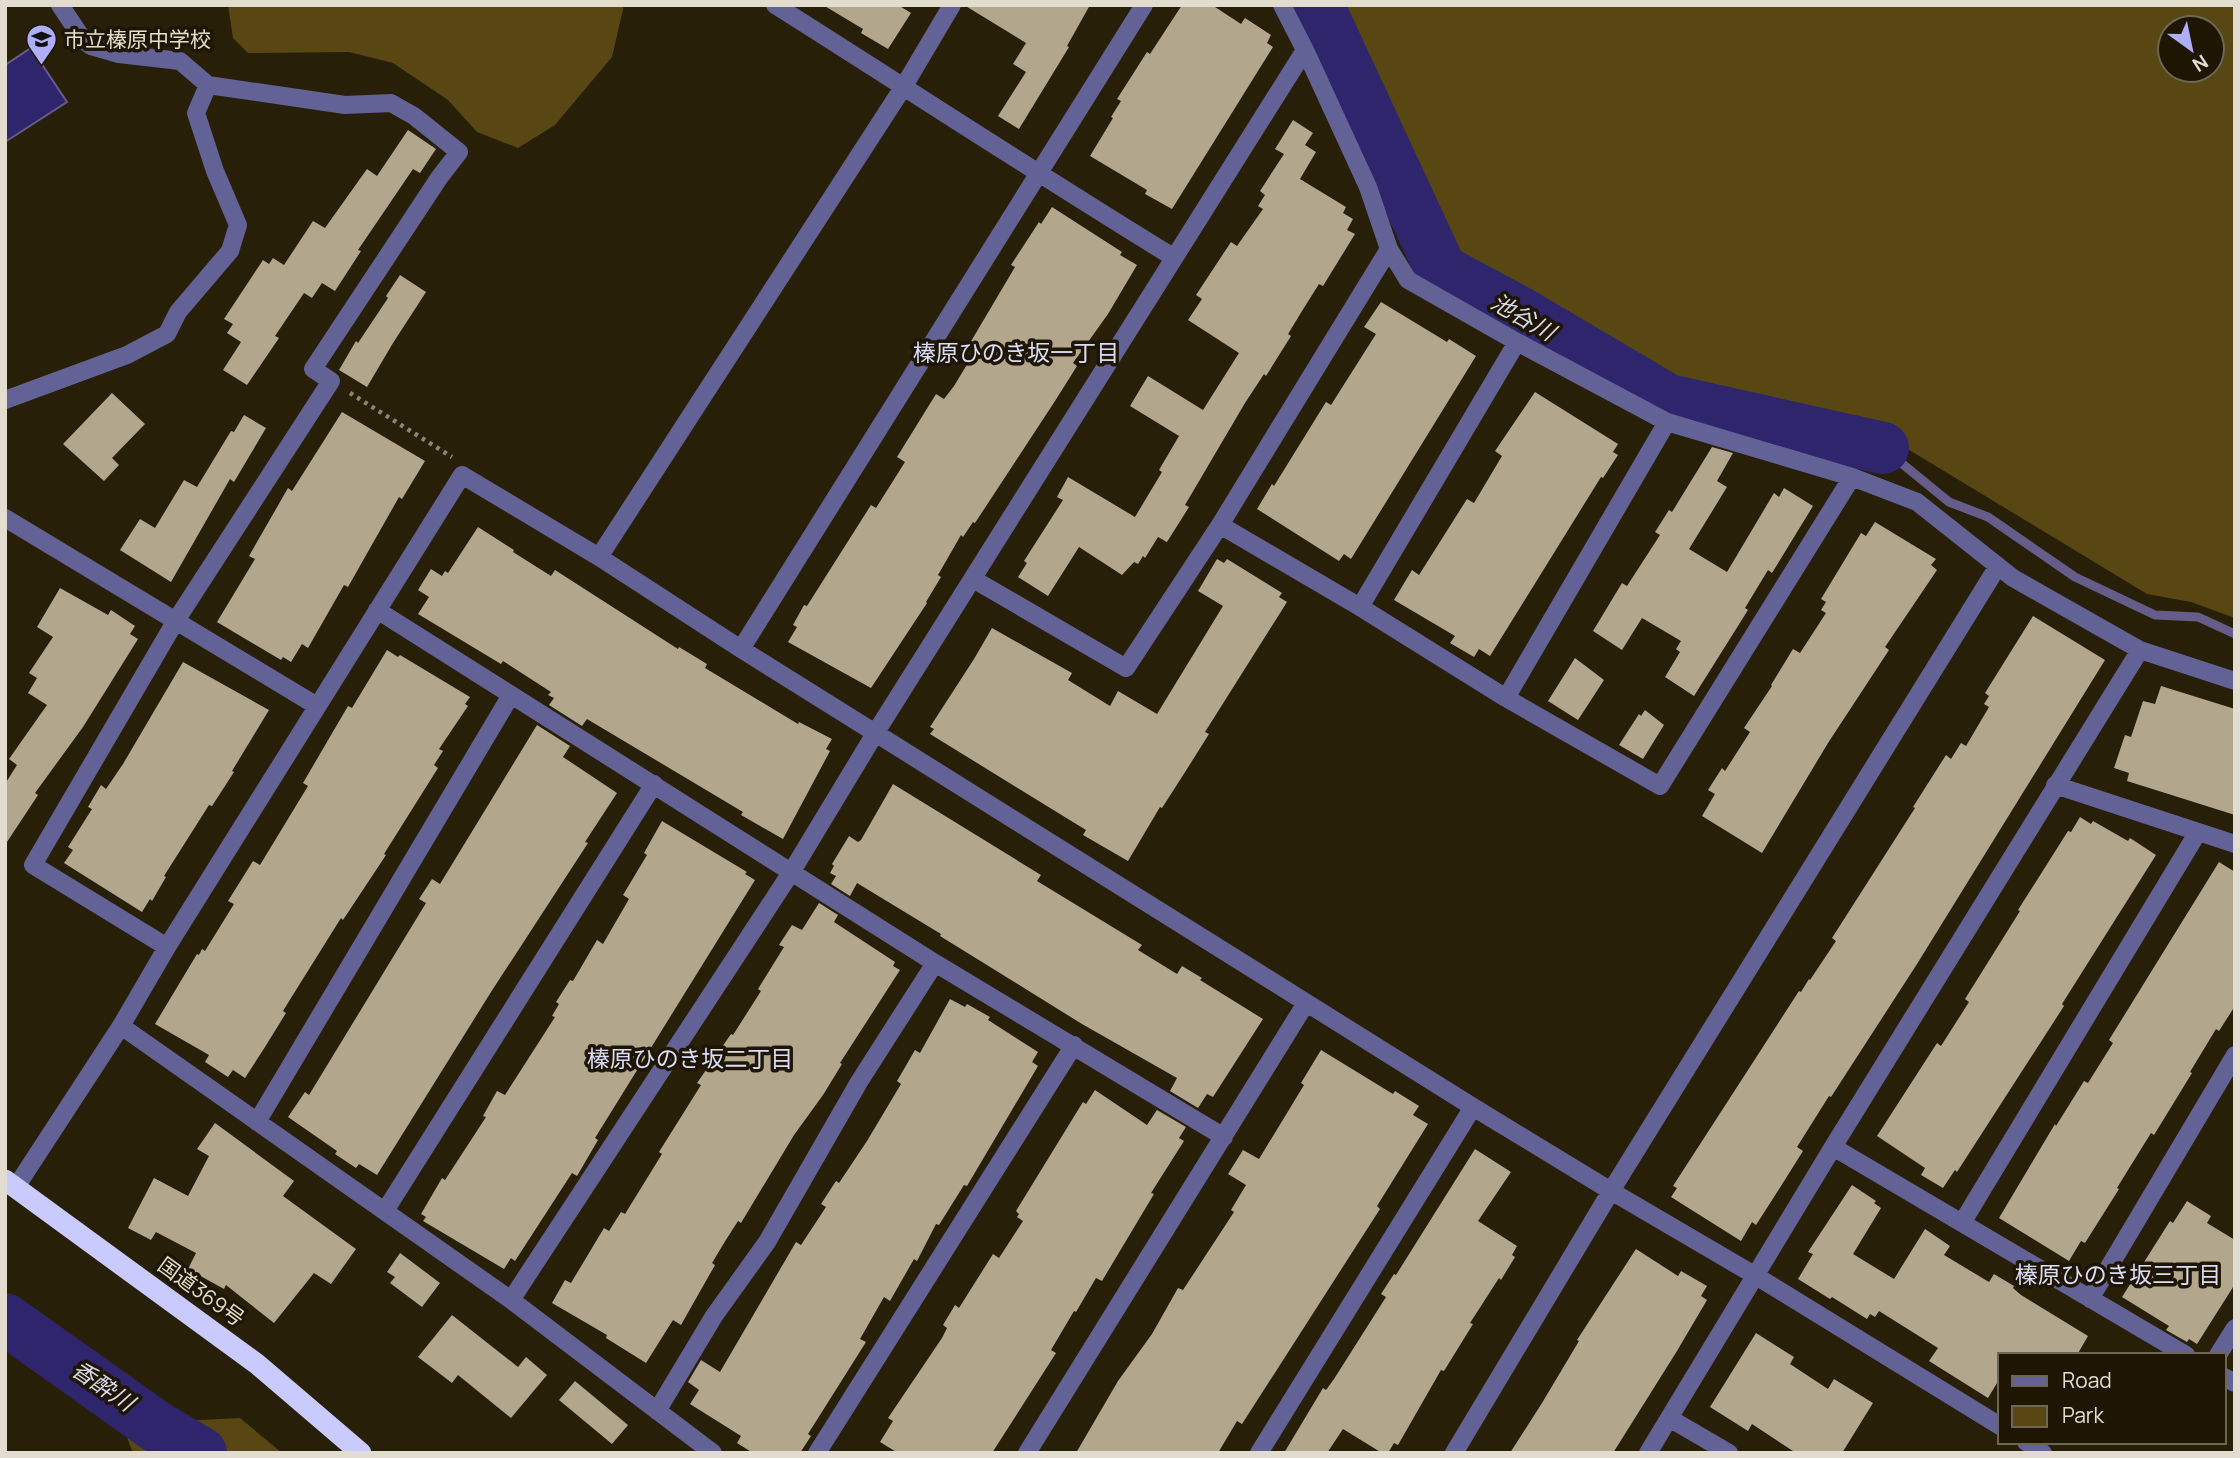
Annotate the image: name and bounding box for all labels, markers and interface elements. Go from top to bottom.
north arrow [2156,14,2226,84]
school or university icon: 市立榛原中学校 [24,23,58,67]
place label: 市立榛原中学校 [64,25,211,53]
text: N [2187,49,2213,78]
water label: 池谷川 [1486,285,1564,349]
district label: 榛原ひのき坂一丁目 [913,336,1119,368]
district label: 榛原ひのき坂二丁目 [587,1042,793,1074]
street label: 国道369号 [153,1250,250,1332]
district label: 榛原ひのき坂三丁目 [2015,1258,2221,1290]
water label: 香酔川 [66,1353,144,1419]
legend [1998,1353,2226,1444]
text: Road [2062,1366,2112,1394]
text: Park [2062,1401,2104,1429]

